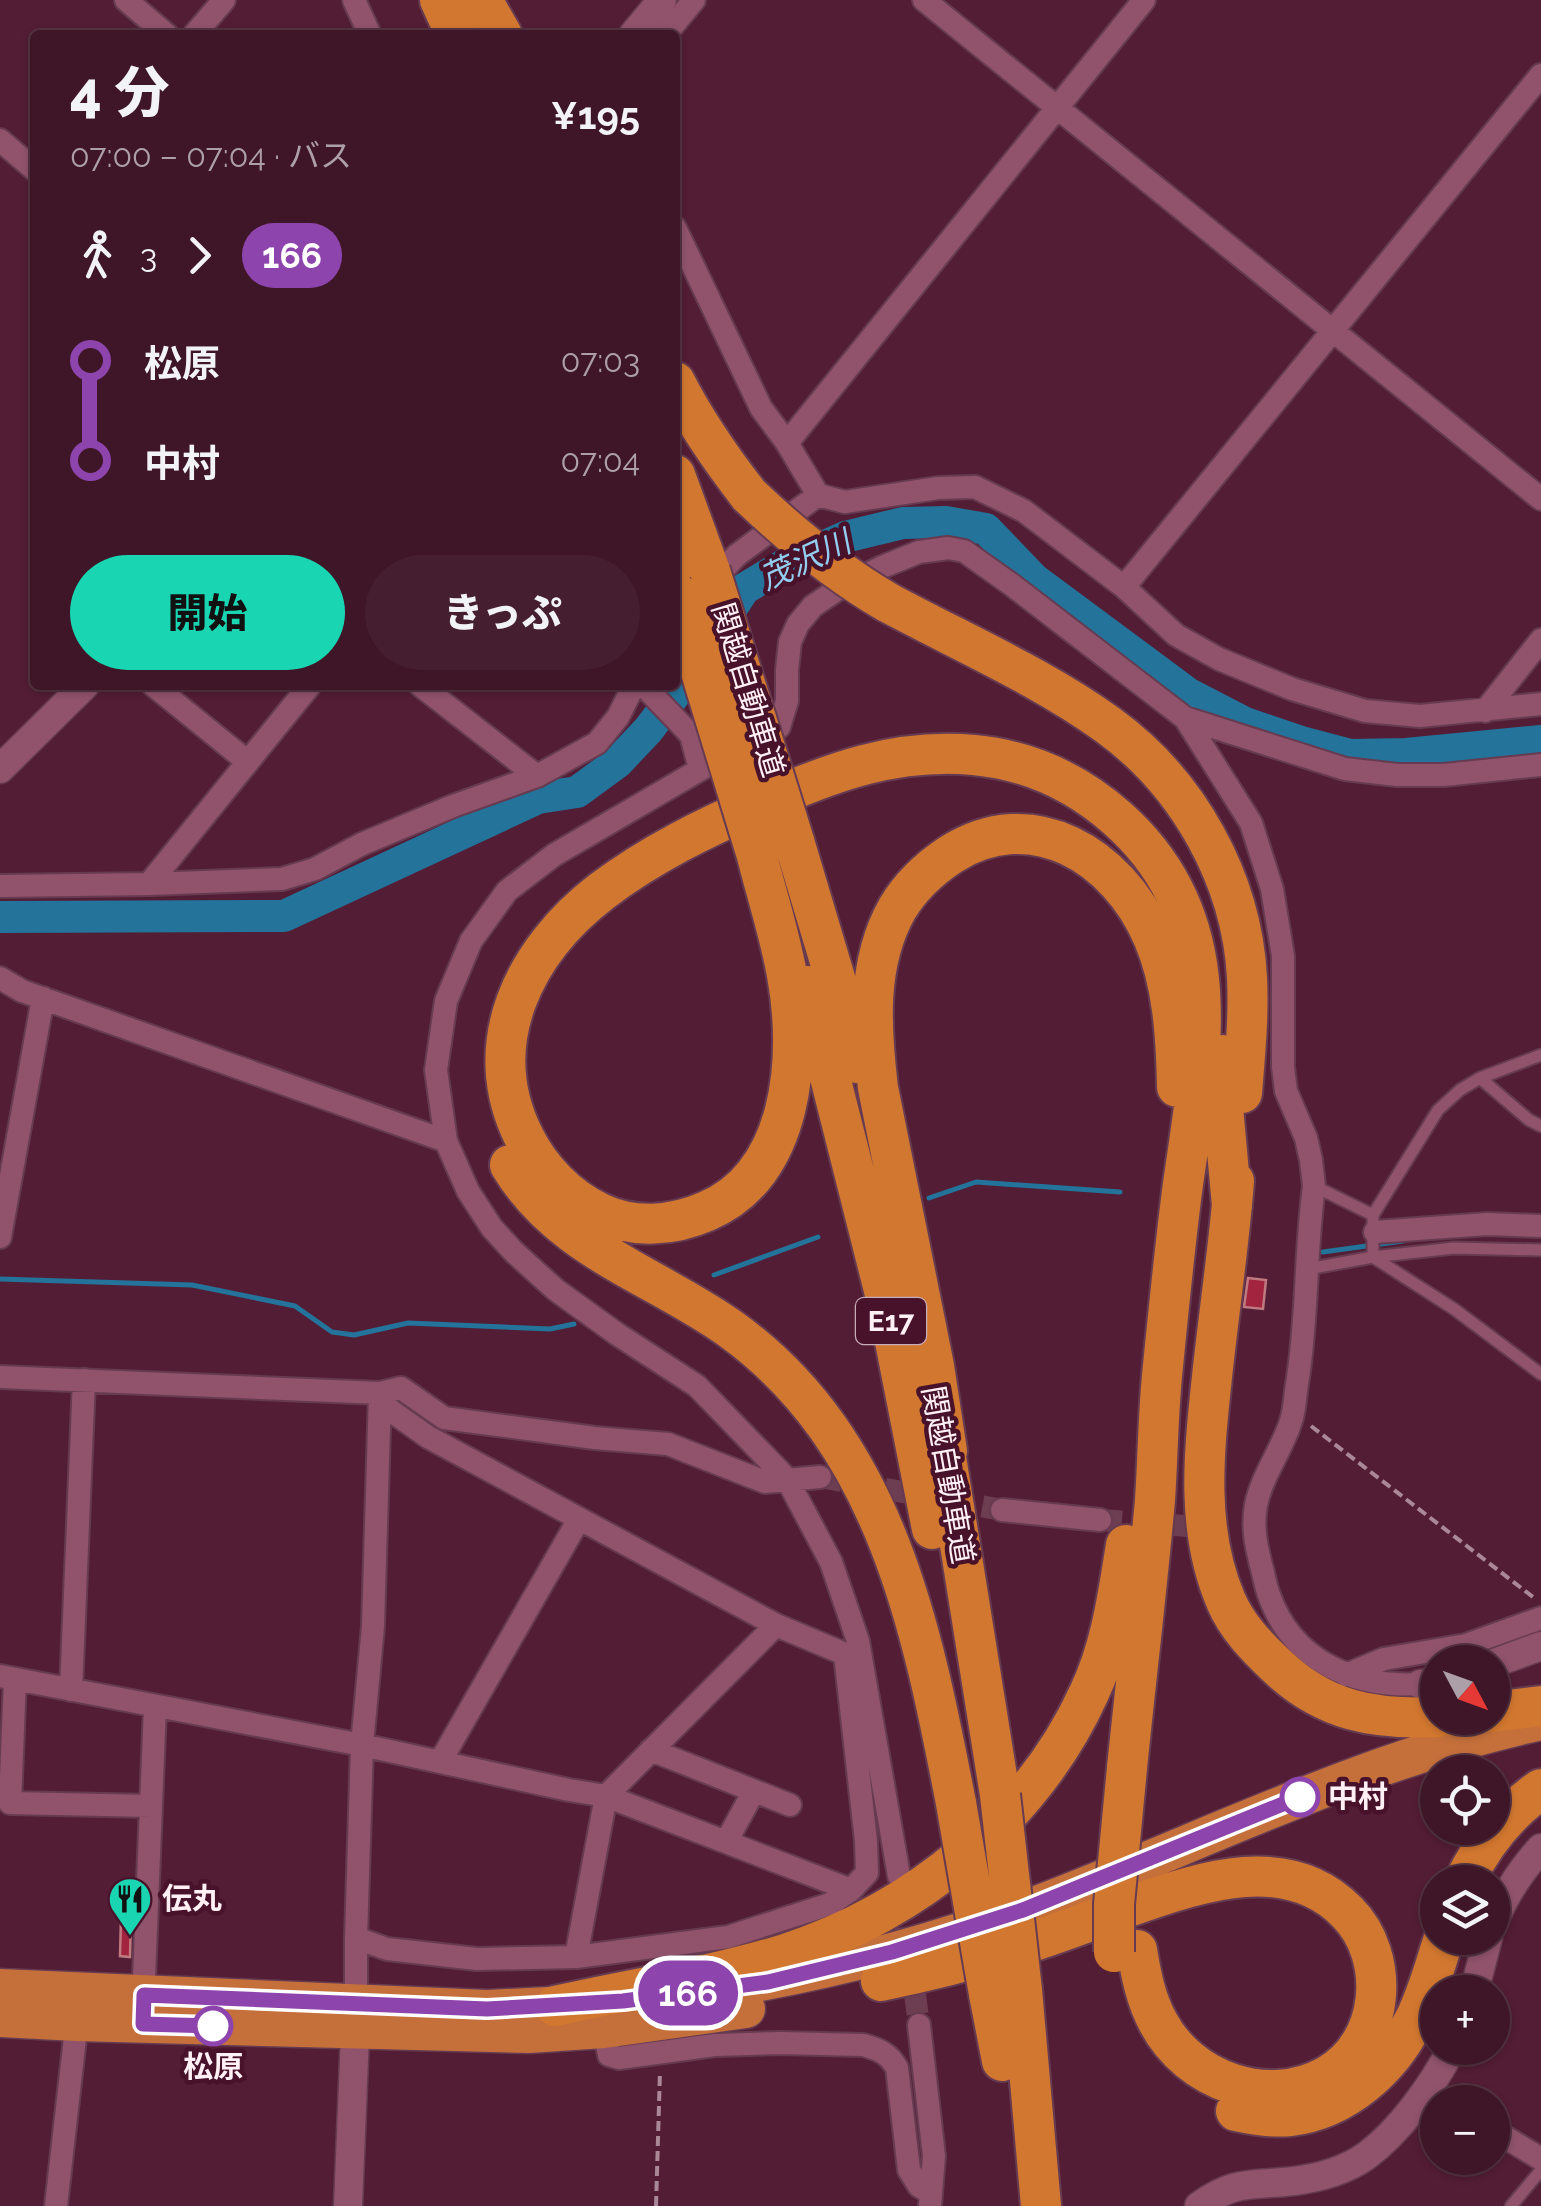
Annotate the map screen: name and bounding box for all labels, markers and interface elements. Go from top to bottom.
text: 4 分 [70,60,170,125]
text: ¥195 [551,93,640,138]
text: 07:00 – 07:04 · バス [70,137,352,174]
icon: walk [70,228,125,283]
icon: forward [172,228,227,283]
text: 166 [262,235,322,276]
text: 3 [140,237,157,274]
text: 松原 [144,341,220,386]
text: 07:03 [561,342,640,379]
text: 中村 [144,441,220,486]
text: 07:04 [560,442,640,479]
water label: 茂沢川 [753,521,859,597]
button: 開始 [70,555,345,670]
button: きっぷ [365,555,640,670]
street label: 関越自動車道 [705,599,792,781]
road number: E17 [856,1298,926,1344]
street label: 関越自動車道 [916,1383,981,1567]
north arrow [1420,1645,1510,1735]
map controls [1420,1645,1510,2175]
button: locate [1420,1755,1510,1845]
marker: 中村 [1281,1778,1319,1816]
place label: 中村 [1328,1779,1388,1814]
button: layers [1420,1865,1510,1955]
restaurant icon: 伝丸 [107,1876,153,1937]
place label: 伝丸 [162,1881,222,1916]
line badge: 166 [630,1960,746,2026]
text: 166 [658,1973,718,2014]
button: + [1420,1975,1510,2065]
marker: 松原 [194,2007,232,2045]
place label: 松原 [183,2049,243,2084]
button: − [1420,2085,1510,2175]

